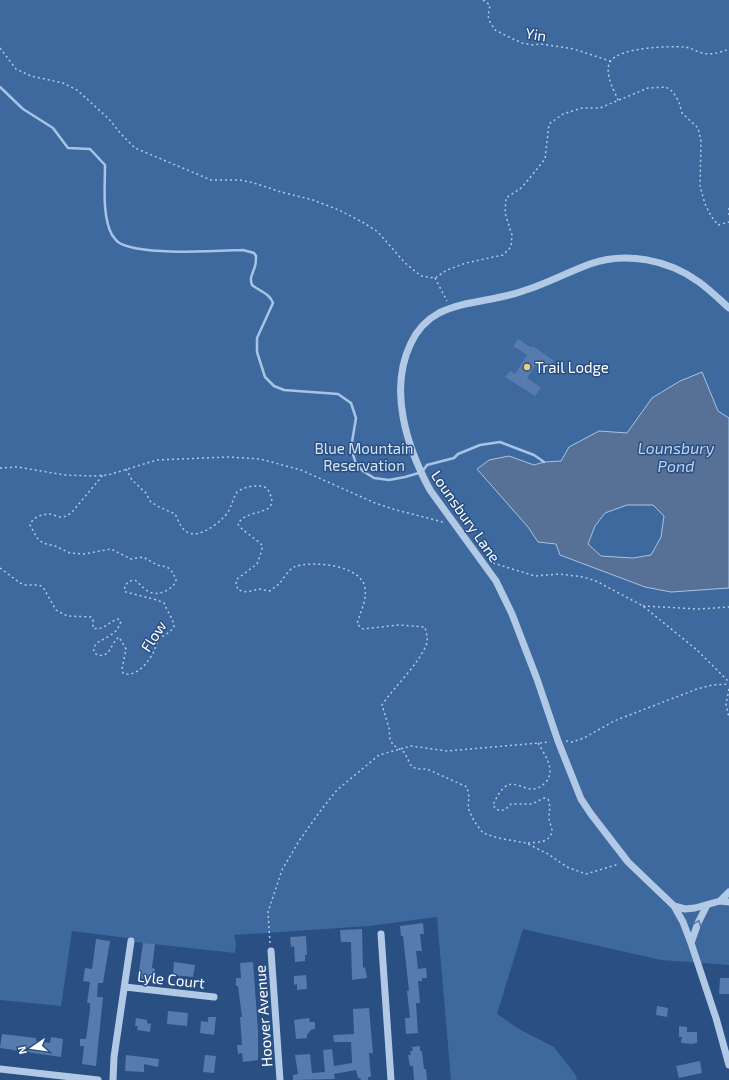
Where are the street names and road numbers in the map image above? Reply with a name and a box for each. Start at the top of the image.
street label: Yin [524,23,548,45]
street label: Lounsbury Lane [428,467,504,565]
street label: Flow [136,617,170,655]
street label: Hoover Avenue [250,965,276,1067]
street label: Lyle Court [136,967,206,992]

